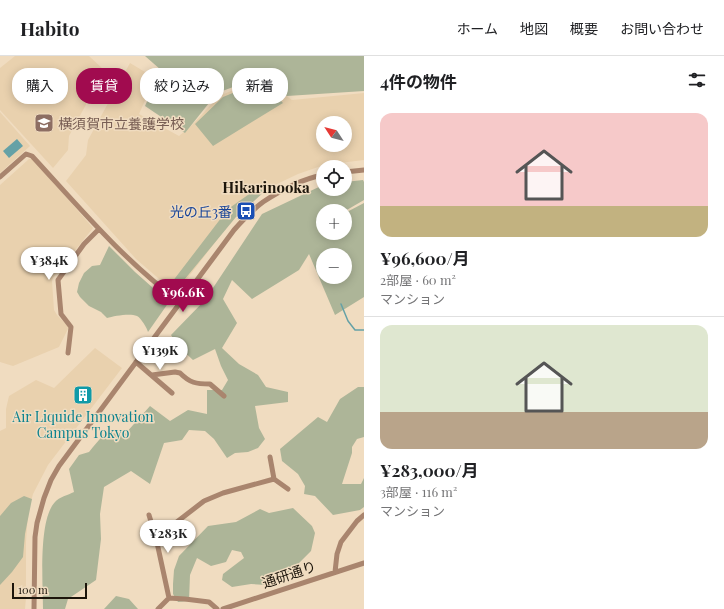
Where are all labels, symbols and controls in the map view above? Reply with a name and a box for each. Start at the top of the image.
text: Habito [20,15,79,41]
text: ホーム [456,19,498,38]
text: 地図 [520,19,548,38]
text: 概要 [570,19,598,38]
text: お問い合わせ [620,19,704,38]
chip: 購入 [12,68,68,104]
chip: 賃貸 [76,68,132,104]
chip: 絞り込み [140,68,224,104]
chip: 新着 [232,68,288,104]
icon: filters [686,69,708,91]
text: 4件の物件 [380,70,457,92]
school or university icon: 横須賀市立養護学校 [33,112,55,134]
place label: 横須賀市立養護学校 [58,114,184,133]
north arrow [316,116,352,152]
map controls [316,116,352,284]
icon: home [508,139,580,211]
button: locate [316,160,352,196]
district label: Hikarinooka [222,177,310,197]
bus stop icon: 光の丘3番 [235,200,257,222]
place label: 光の丘3番 [170,202,232,221]
button: + [316,204,352,240]
pin: ¥384K [21,247,77,281]
text: ¥96,600/月 [380,247,470,269]
button: − [316,248,352,284]
text: ¥384K [30,251,68,268]
text: 2部屋 · 60 m² [380,271,456,288]
pin: ¥96.6K [150,279,216,313]
text: ¥96.6K [161,283,205,300]
text: マンション [380,290,445,307]
pin: ¥139K [132,337,188,371]
text: ¥139K [142,341,178,358]
icon: home [508,351,580,423]
building icon: Air Liquide Innovation Campus Tokyo [72,384,94,406]
place label: Air Liquide Innovation Campus Tokyo [11,407,154,442]
text: ¥283,000/月 [380,459,479,481]
text: 3部屋 · 116 m² [380,483,457,500]
text: マンション [380,502,445,519]
pin: ¥283K [140,520,196,554]
text: ¥283K [149,524,187,541]
street label: 通研通り [259,556,319,592]
scale bar [12,581,87,600]
text: 100 m [18,582,48,597]

